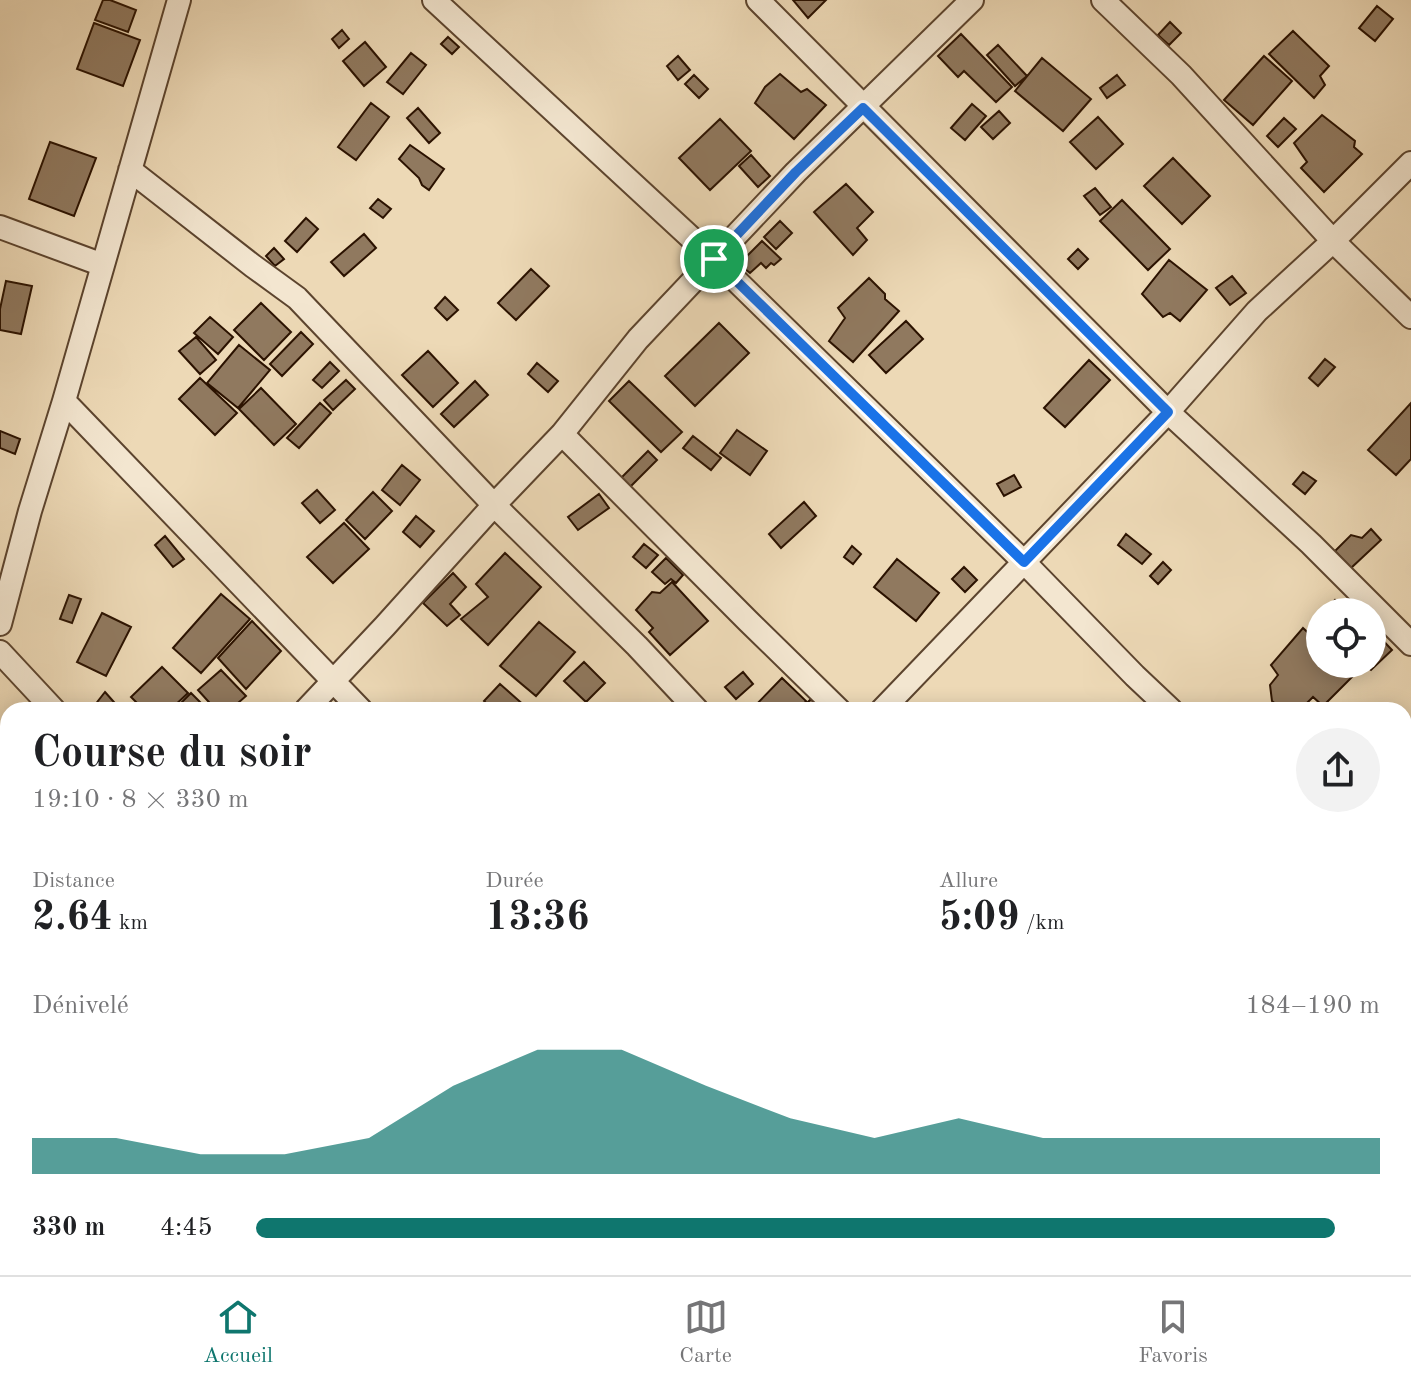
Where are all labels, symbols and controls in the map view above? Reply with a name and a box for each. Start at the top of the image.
pin [680,225,748,293]
icon: arrive [692,237,736,281]
map controls [1306,598,1386,678]
button: locate [1306,598,1386,678]
button: share [1296,728,1380,812]
text: Course du soir [32,732,312,776]
text: 19:10 · 8 × 330 m [32,787,249,813]
text: Distance [32,870,115,892]
text: Durée [485,870,544,892]
text: Allure [939,870,998,892]
text: 2.64 [32,899,113,939]
text: 13:36 [485,899,589,939]
text: 5:09 [939,899,1019,939]
text: km [113,912,148,934]
text: /km [1019,912,1064,934]
text: Dénivelé [32,993,129,1019]
text: 184–190 m [1245,993,1380,1019]
text: 330 m [32,1215,105,1241]
text: 4:45 [160,1215,213,1241]
tab: Accueil [203,1295,273,1370]
tab: Carte [679,1295,732,1370]
tab: Favoris [1138,1295,1208,1370]

